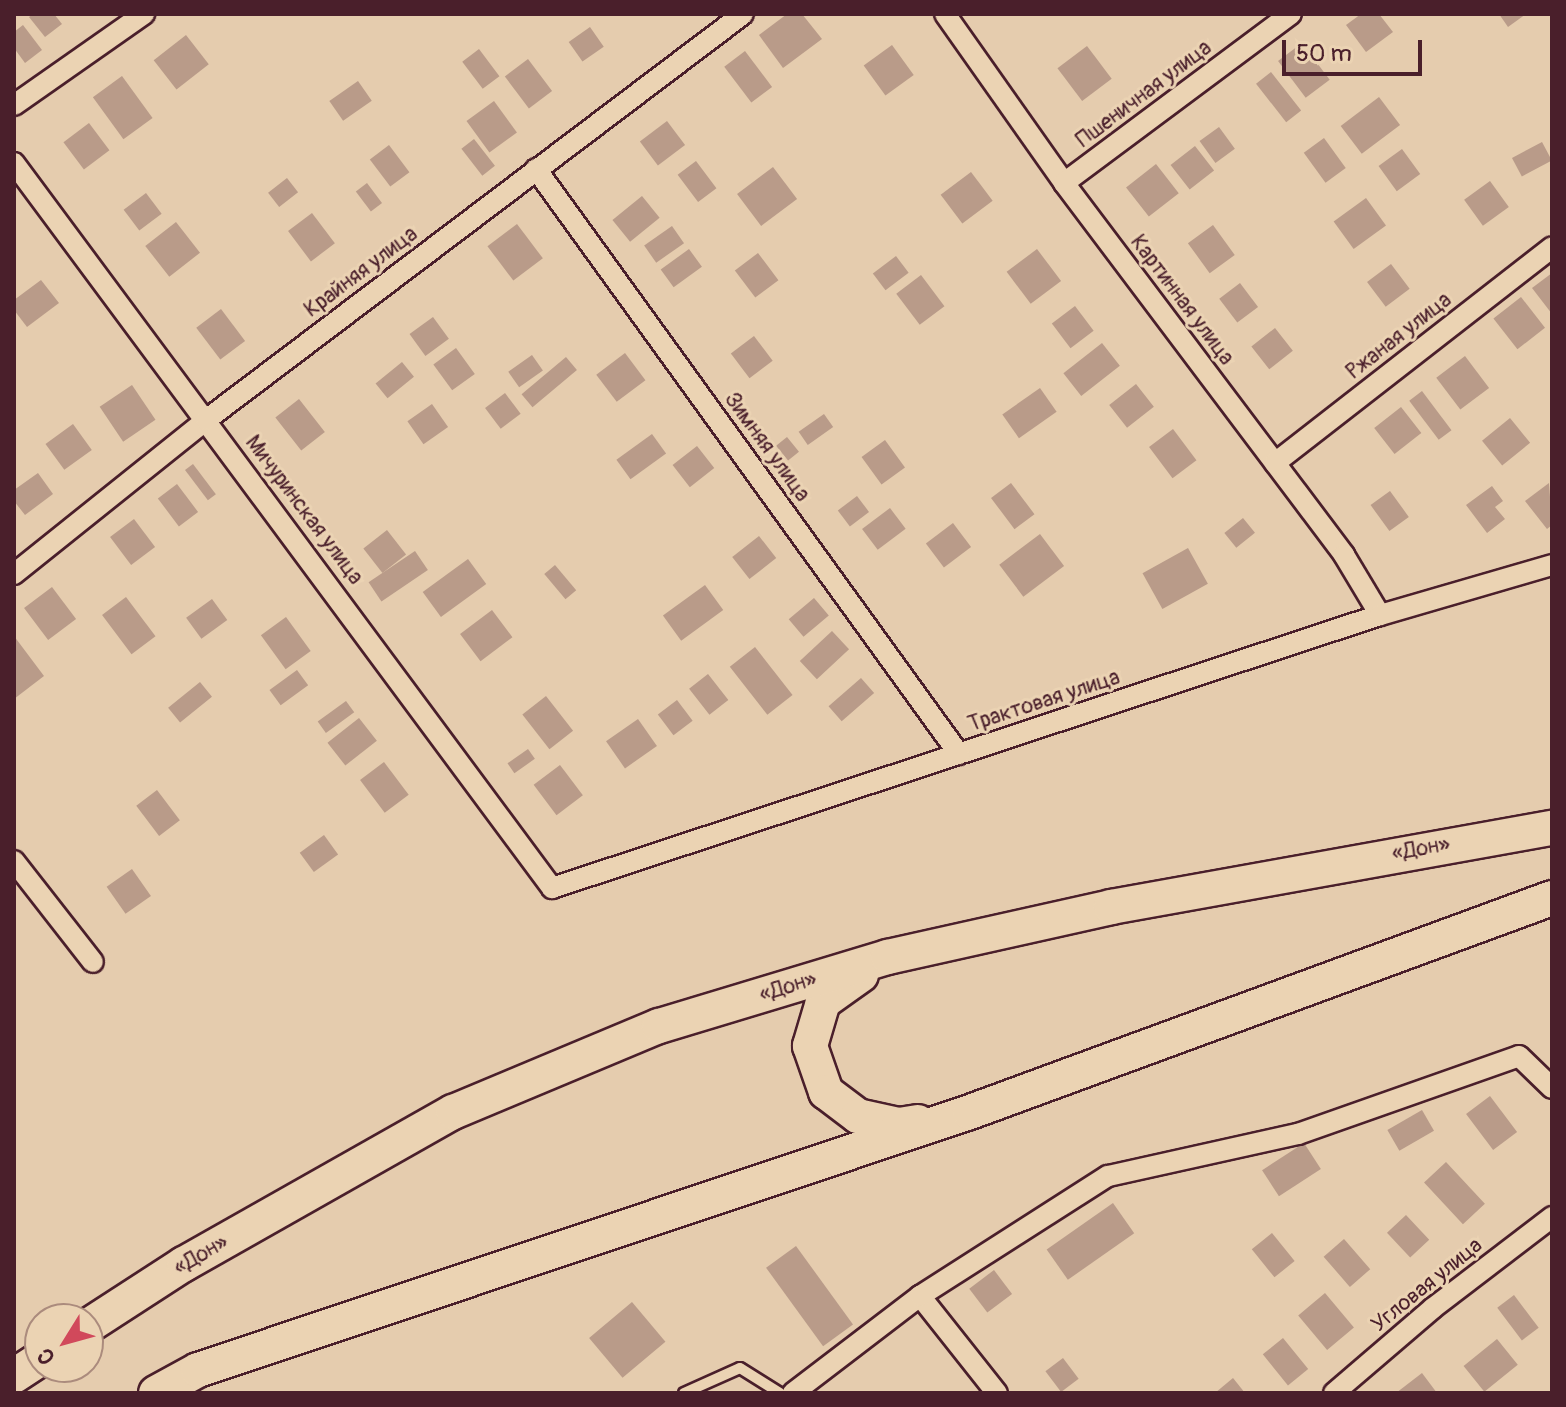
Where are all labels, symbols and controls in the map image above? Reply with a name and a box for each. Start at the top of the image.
scale bar [1286,24,1426,74]
street label: Пшеничная улица [1071,35,1217,153]
text: 50 m [1296,39,1352,68]
street label: Крайняя улица [299,221,423,323]
street label: Картинная улица [1124,230,1240,370]
street label: Ржаная улица [1341,287,1457,385]
street label: Зимняя улица [718,387,816,507]
street label: Мичуринская улица [239,430,369,590]
street label: Трактовая улица [965,664,1123,738]
street label: «Дон» [1390,831,1452,867]
street label: «Дон» [756,966,820,1008]
street label: «Дон» [169,1229,233,1281]
street label: Угловая улица [1366,1232,1488,1338]
north arrow [24,1303,104,1383]
text: С [31,1342,62,1370]

